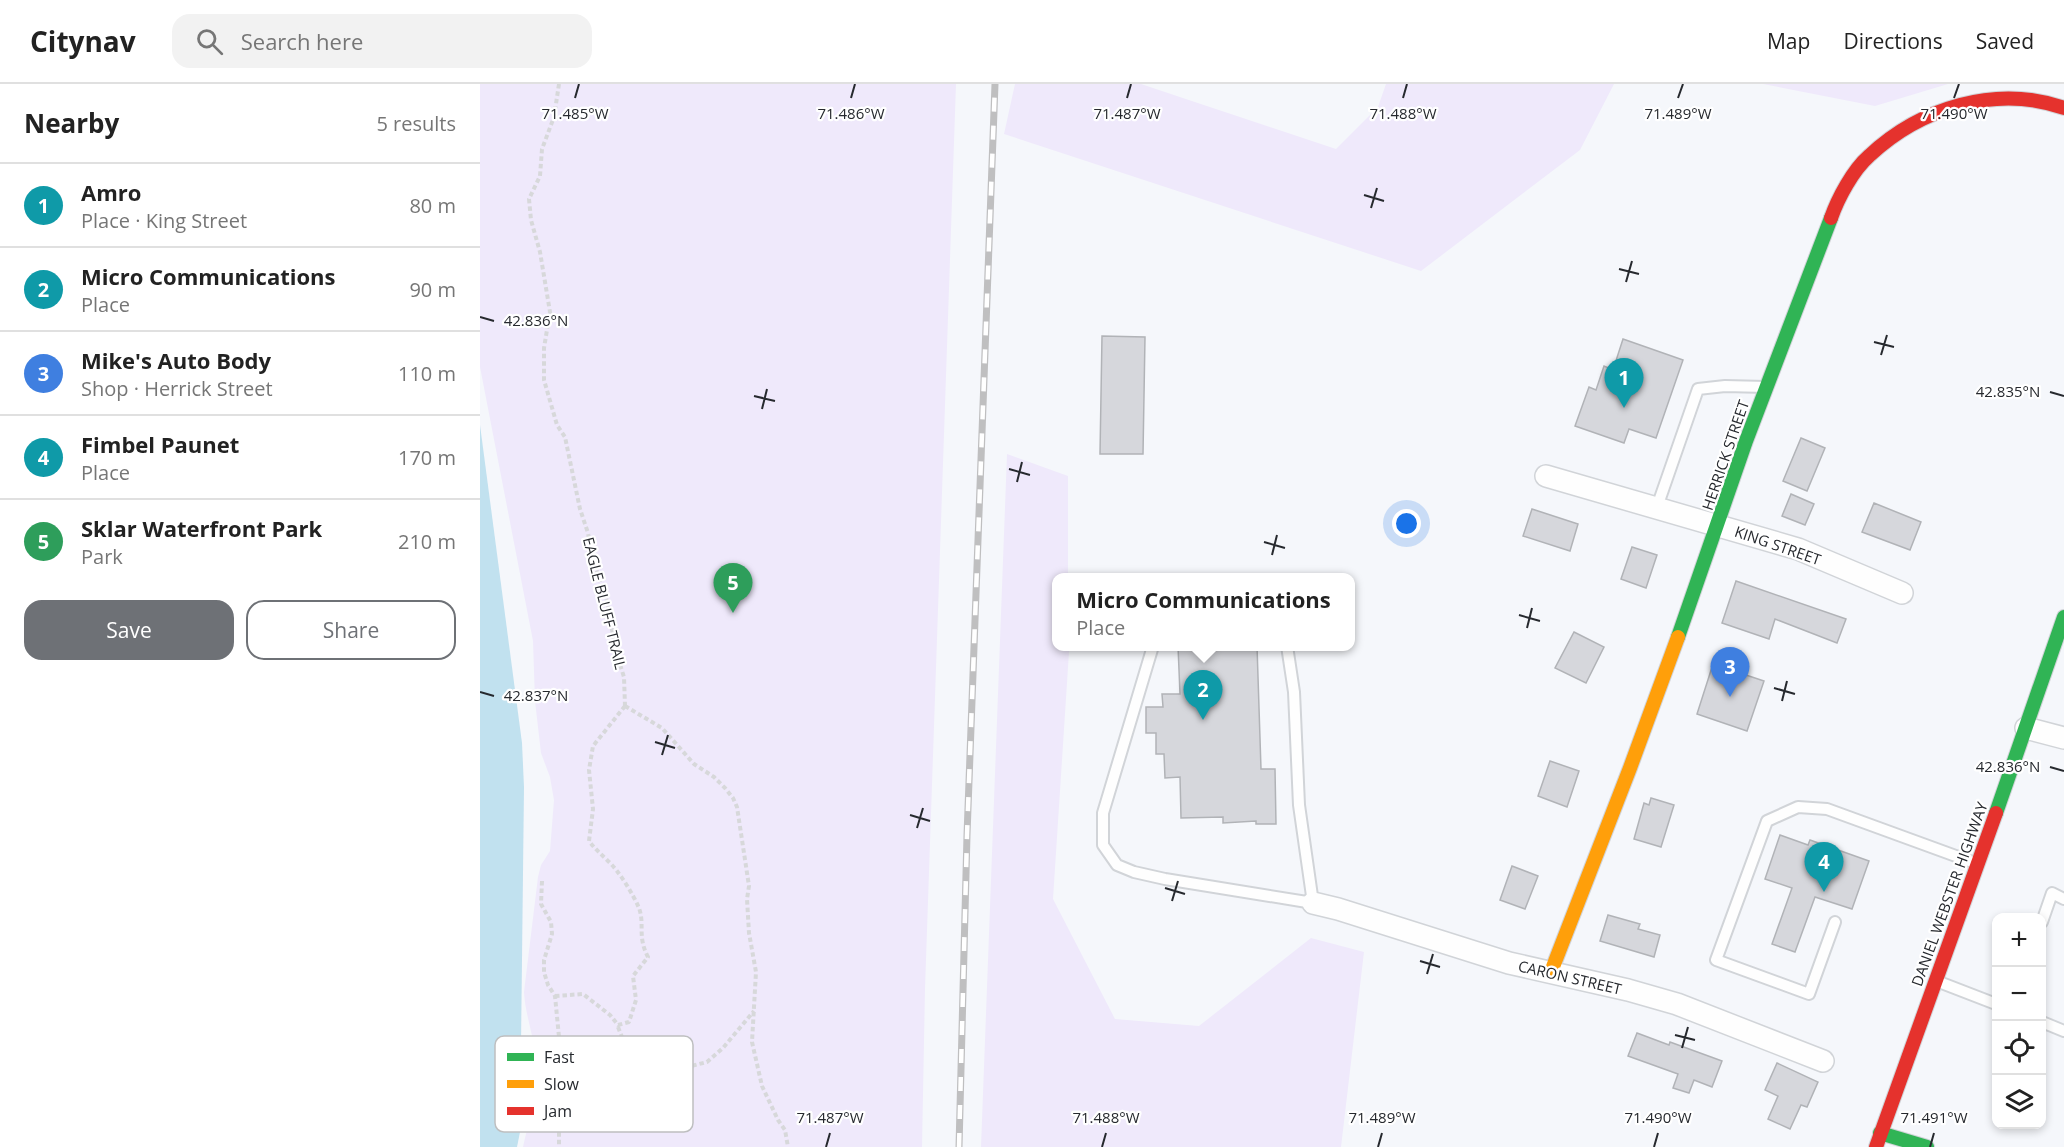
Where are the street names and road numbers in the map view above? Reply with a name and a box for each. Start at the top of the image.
street label: HERRICK STREET [1697,397,1753,513]
street label: KING STREET [1732,521,1825,569]
street label: EAGLE BLUFF TRAIL [579,535,631,671]
street label: DANIEL WEBSTER HIGHWAY [1906,799,1992,989]
street label: CARON STREET [1516,955,1624,999]

